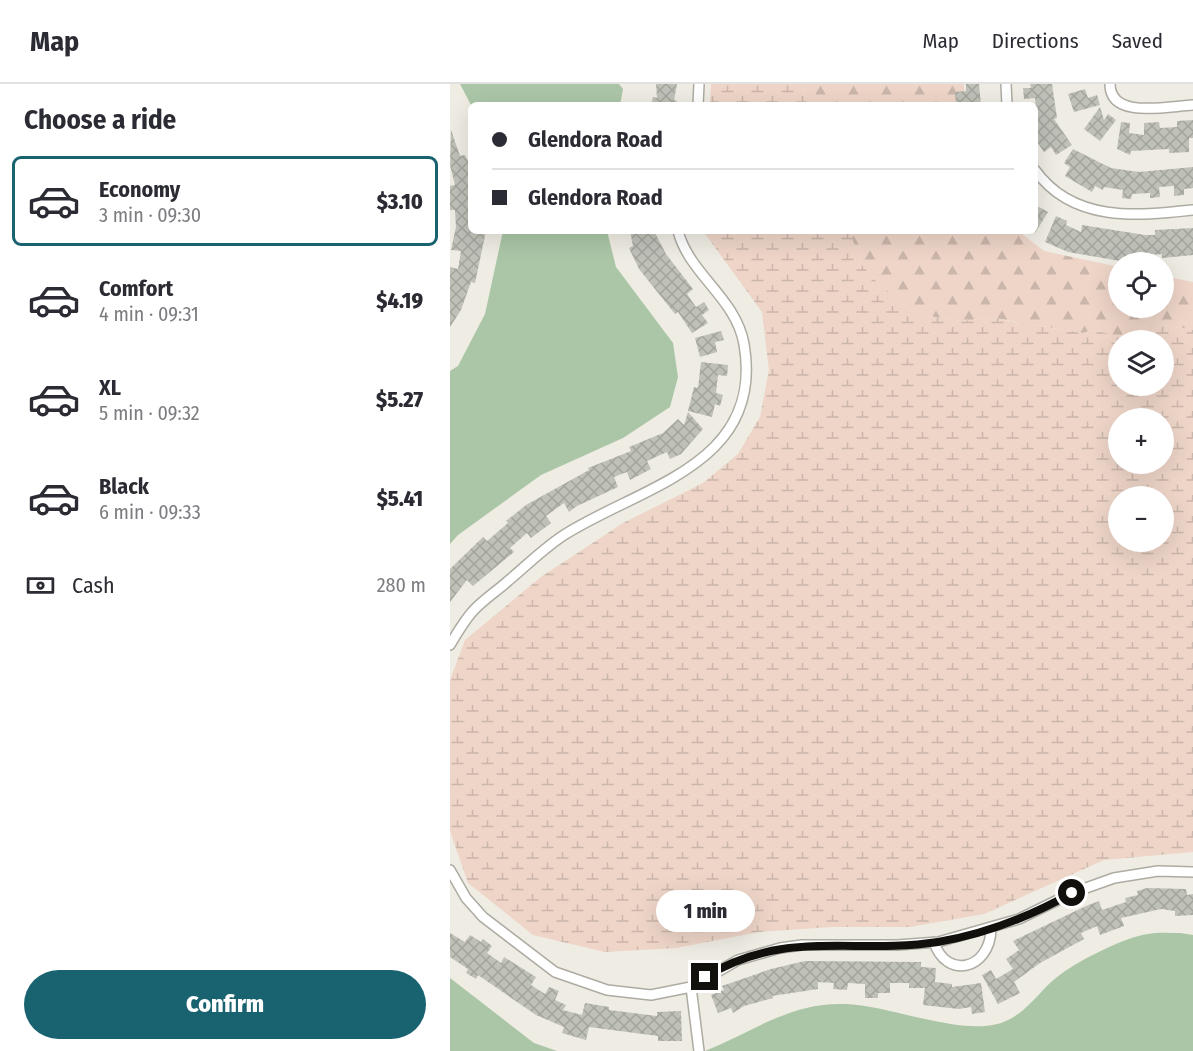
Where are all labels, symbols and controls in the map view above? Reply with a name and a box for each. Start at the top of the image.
text: Map [30,25,79,58]
text: Map [922,28,959,54]
text: Directions [992,28,1079,54]
text: Saved [1112,28,1163,54]
text: Choose a ride [24,104,176,136]
text: Glendora Road [528,126,663,153]
icon: car [27,174,81,228]
text: Economy [99,176,180,203]
text: Glendora Road [528,184,663,211]
text: $3.10 [377,188,423,215]
text: 3 min · 09:30 [99,203,201,227]
map controls [1108,252,1174,552]
button: locate [1108,252,1174,318]
icon: car [27,273,81,327]
text: Comfort [99,275,173,302]
text: $4.19 [376,287,423,314]
text: 4 min · 09:31 [99,302,199,326]
button: layers [1108,330,1174,396]
icon: car [27,372,81,426]
text: XL [99,374,121,401]
text: $5.27 [376,386,423,413]
text: 5 min · 09:32 [99,401,200,425]
button: + [1108,408,1174,474]
icon: car [27,471,81,525]
text: Black [99,473,149,500]
text: $5.41 [377,485,423,512]
button: − [1108,486,1174,552]
text: 6 min · 09:33 [99,500,201,524]
icon: cash [24,569,57,602]
text: Cash [72,572,115,599]
text: 280 m [377,573,426,597]
route start [1058,879,1085,906]
callout: 1 min [656,890,754,932]
text: 1 min [684,899,727,923]
route end [691,963,718,990]
button: Confirm [24,970,426,1039]

